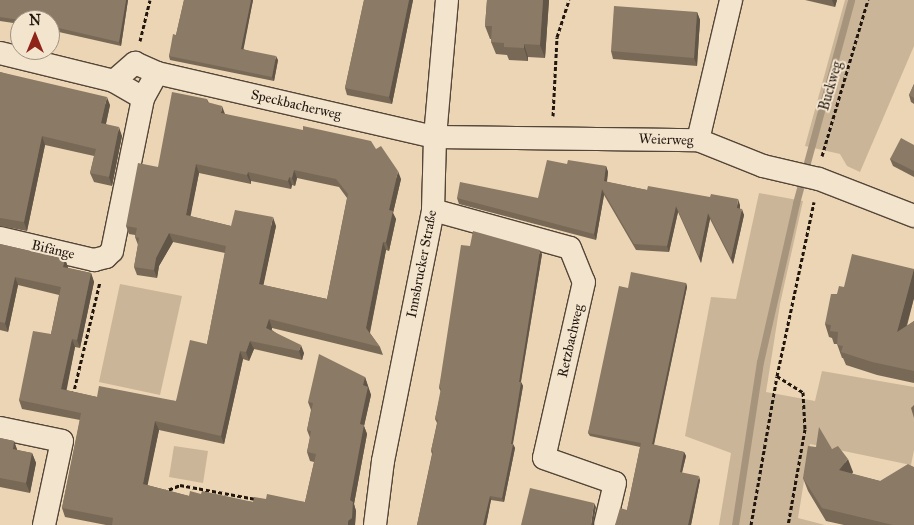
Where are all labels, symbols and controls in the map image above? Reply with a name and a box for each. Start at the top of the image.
north arrow [10,10,60,60]
text: N [29,12,41,29]
street label: Buckweg [816,59,846,113]
street label: Speckbacherweg [249,86,343,124]
street label: Weierweg [638,131,694,149]
street label: Innsbrucker Straße [403,209,441,319]
street label: Bifänge [30,237,76,263]
street label: Retzbachweg [554,303,588,379]

